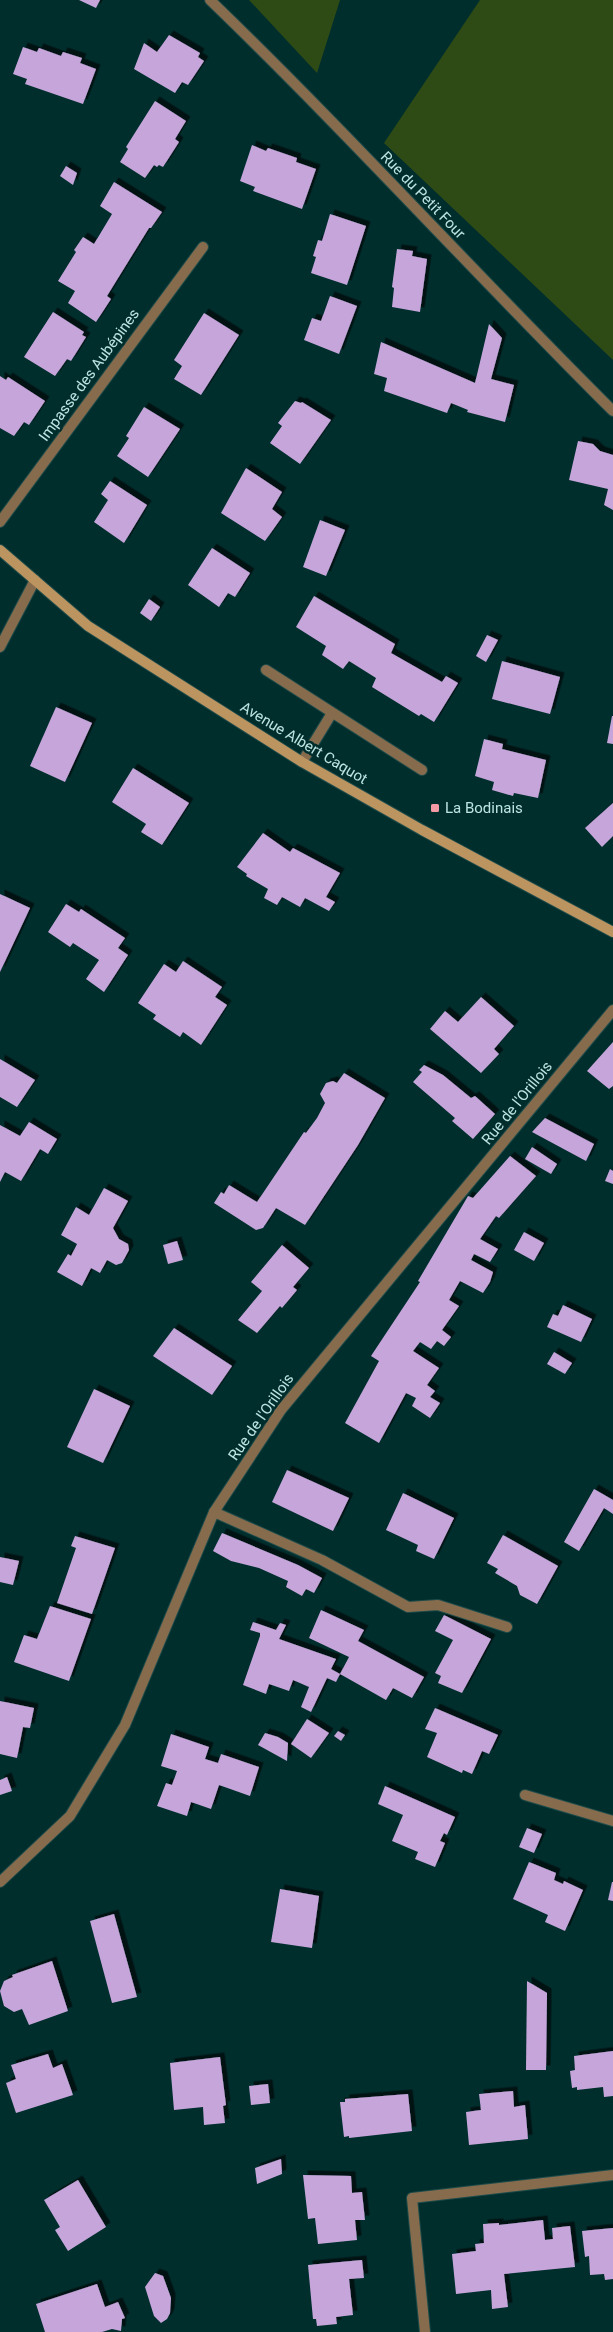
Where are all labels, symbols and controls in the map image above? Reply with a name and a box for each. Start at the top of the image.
street label: Rue du Petit Four [377,148,469,242]
street label: Impasse des Aubépines [35,305,143,445]
street label: Avenue Albert Caquot [237,698,371,788]
place label: La Bodinais [445,799,523,817]
marker: La Bodinais [429,802,441,814]
street label: Rue de l'Orillois [478,1058,556,1148]
street label: Rue de l'Orillois [224,1370,298,1464]

